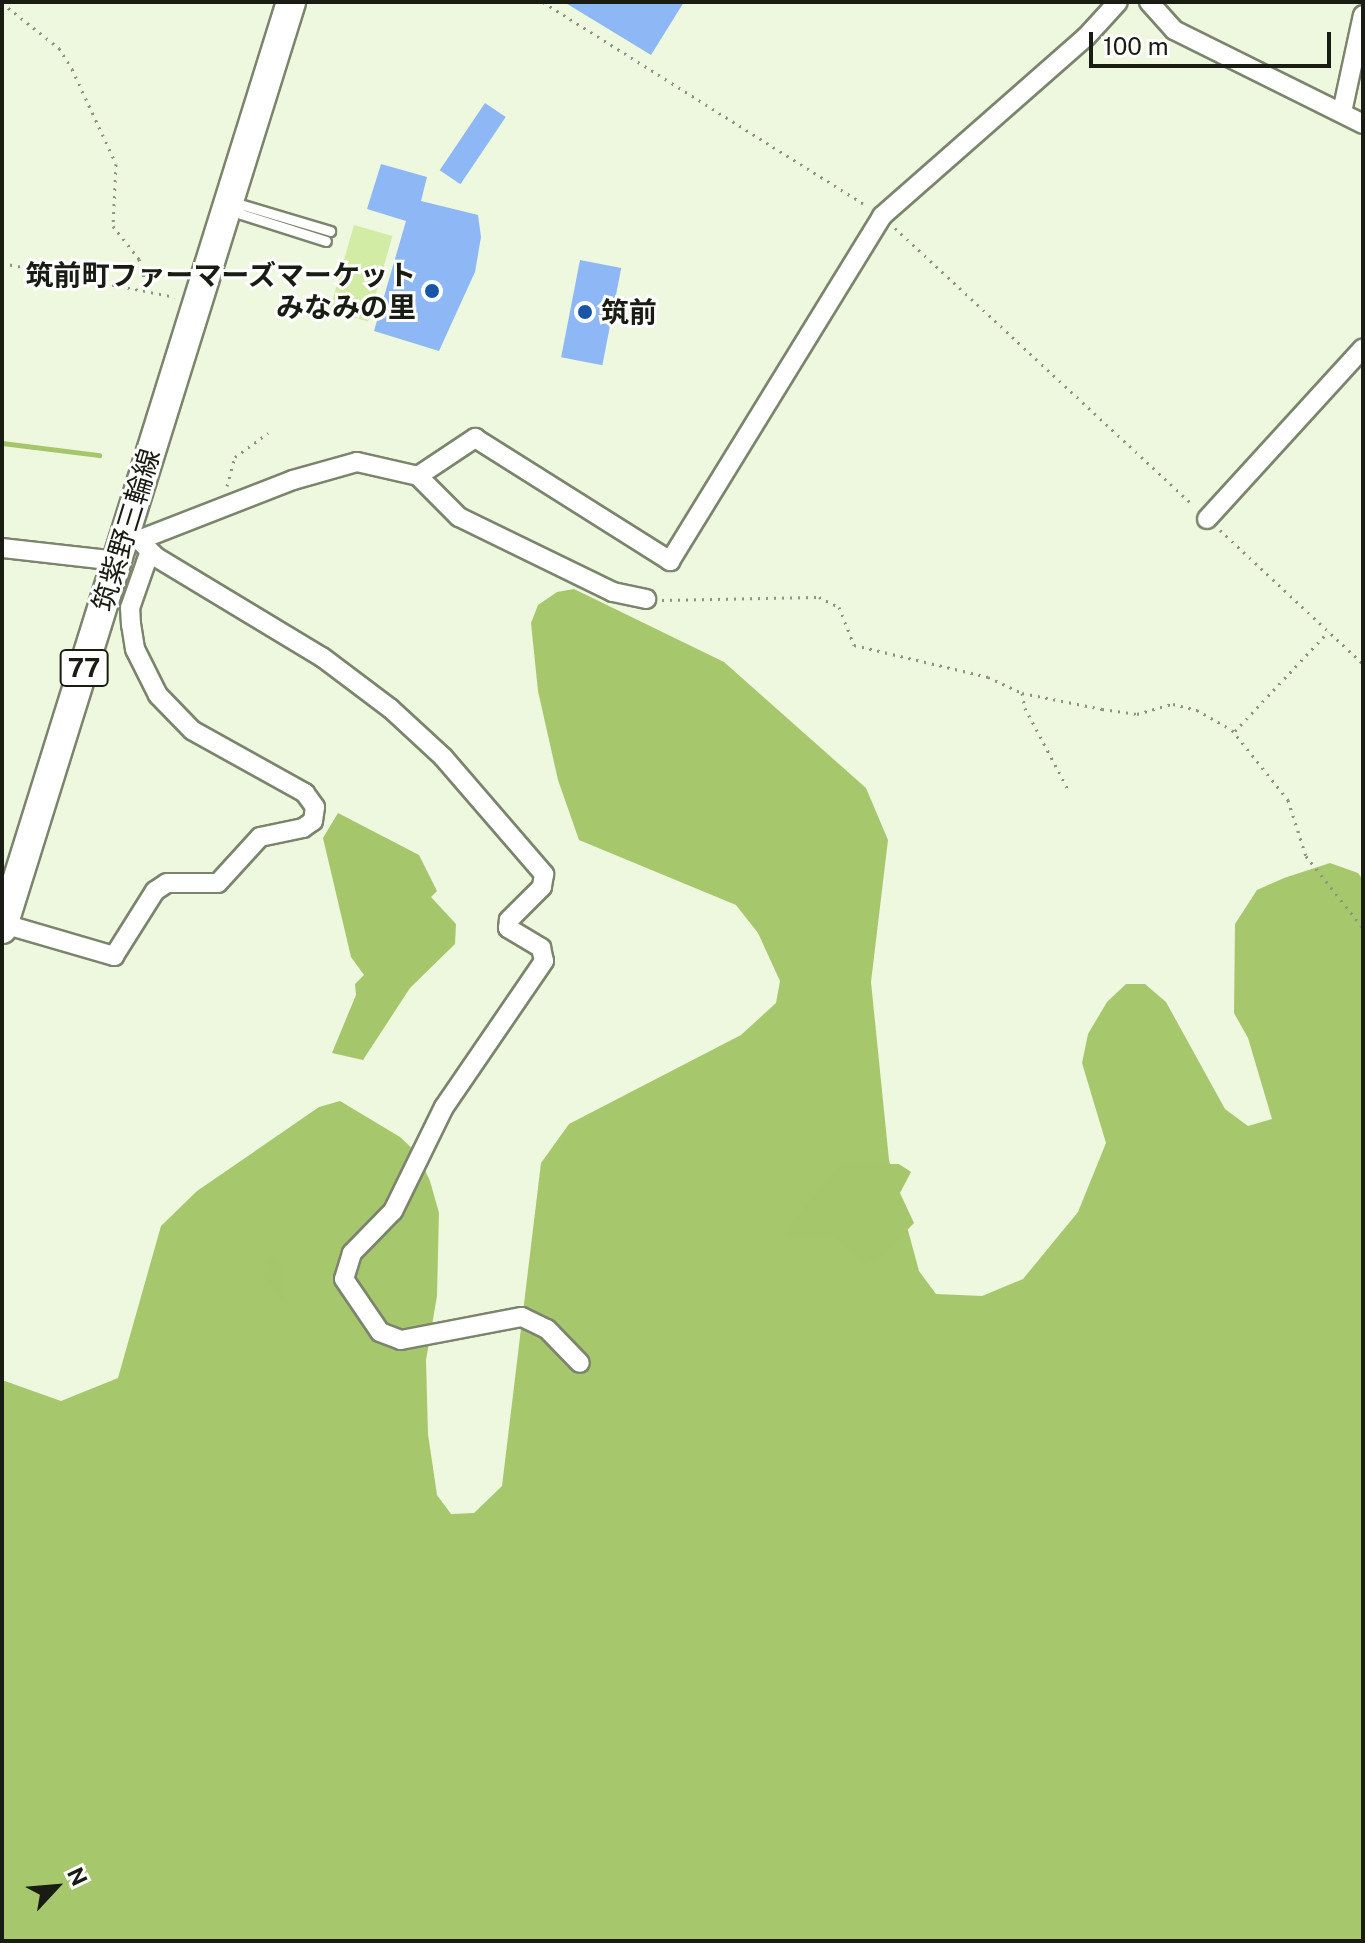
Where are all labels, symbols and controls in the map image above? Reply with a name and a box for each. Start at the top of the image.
scale bar [1093,16,1335,66]
text: 100 m [1103,32,1169,60]
place label: 筑前町ファーマーズマーケット みなみの里 [24,258,416,324]
marker: 筑前町ファーマーズマーケット みなみの里 [423,282,441,300]
place label: 筑前 [601,295,657,329]
marker: 筑前 [576,303,594,321]
street label: 筑紫野三輪線 [85,445,167,615]
road number: 77 [58,646,110,690]
north arrow [16,1847,96,1927]
text: N [62,1863,93,1890]

